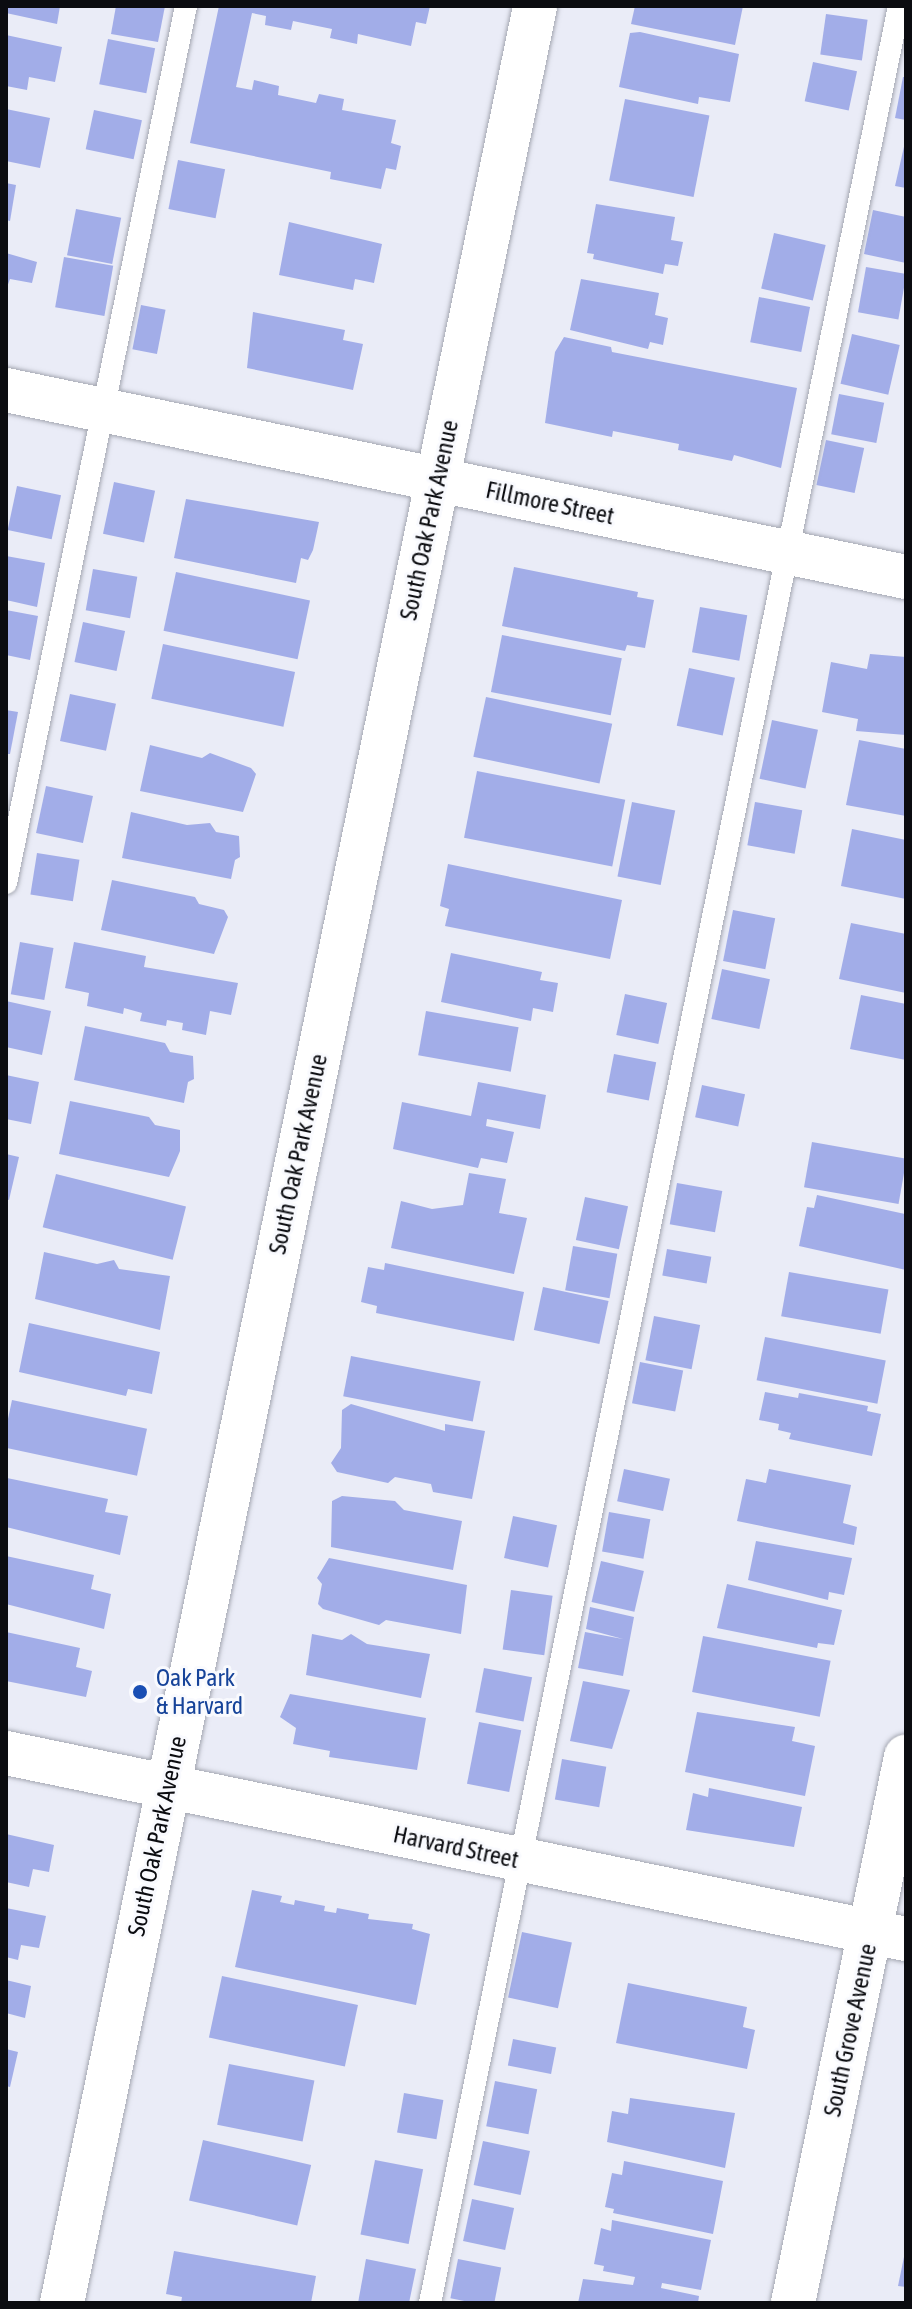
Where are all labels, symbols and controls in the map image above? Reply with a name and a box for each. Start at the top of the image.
street label: South Oak Park Avenue [394,417,464,623]
street label: Fillmore Street [483,475,617,531]
street label: South Oak Park Avenue [263,1051,333,1257]
place label: Oak Park & Harvard [156,1664,243,1720]
marker: Oak Park & Harvard [131,1683,149,1701]
street label: South Oak Park Avenue [122,1733,192,1939]
street label: Harvard Street [391,1820,521,1874]
street label: South Grove Avenue [818,1941,882,2119]

